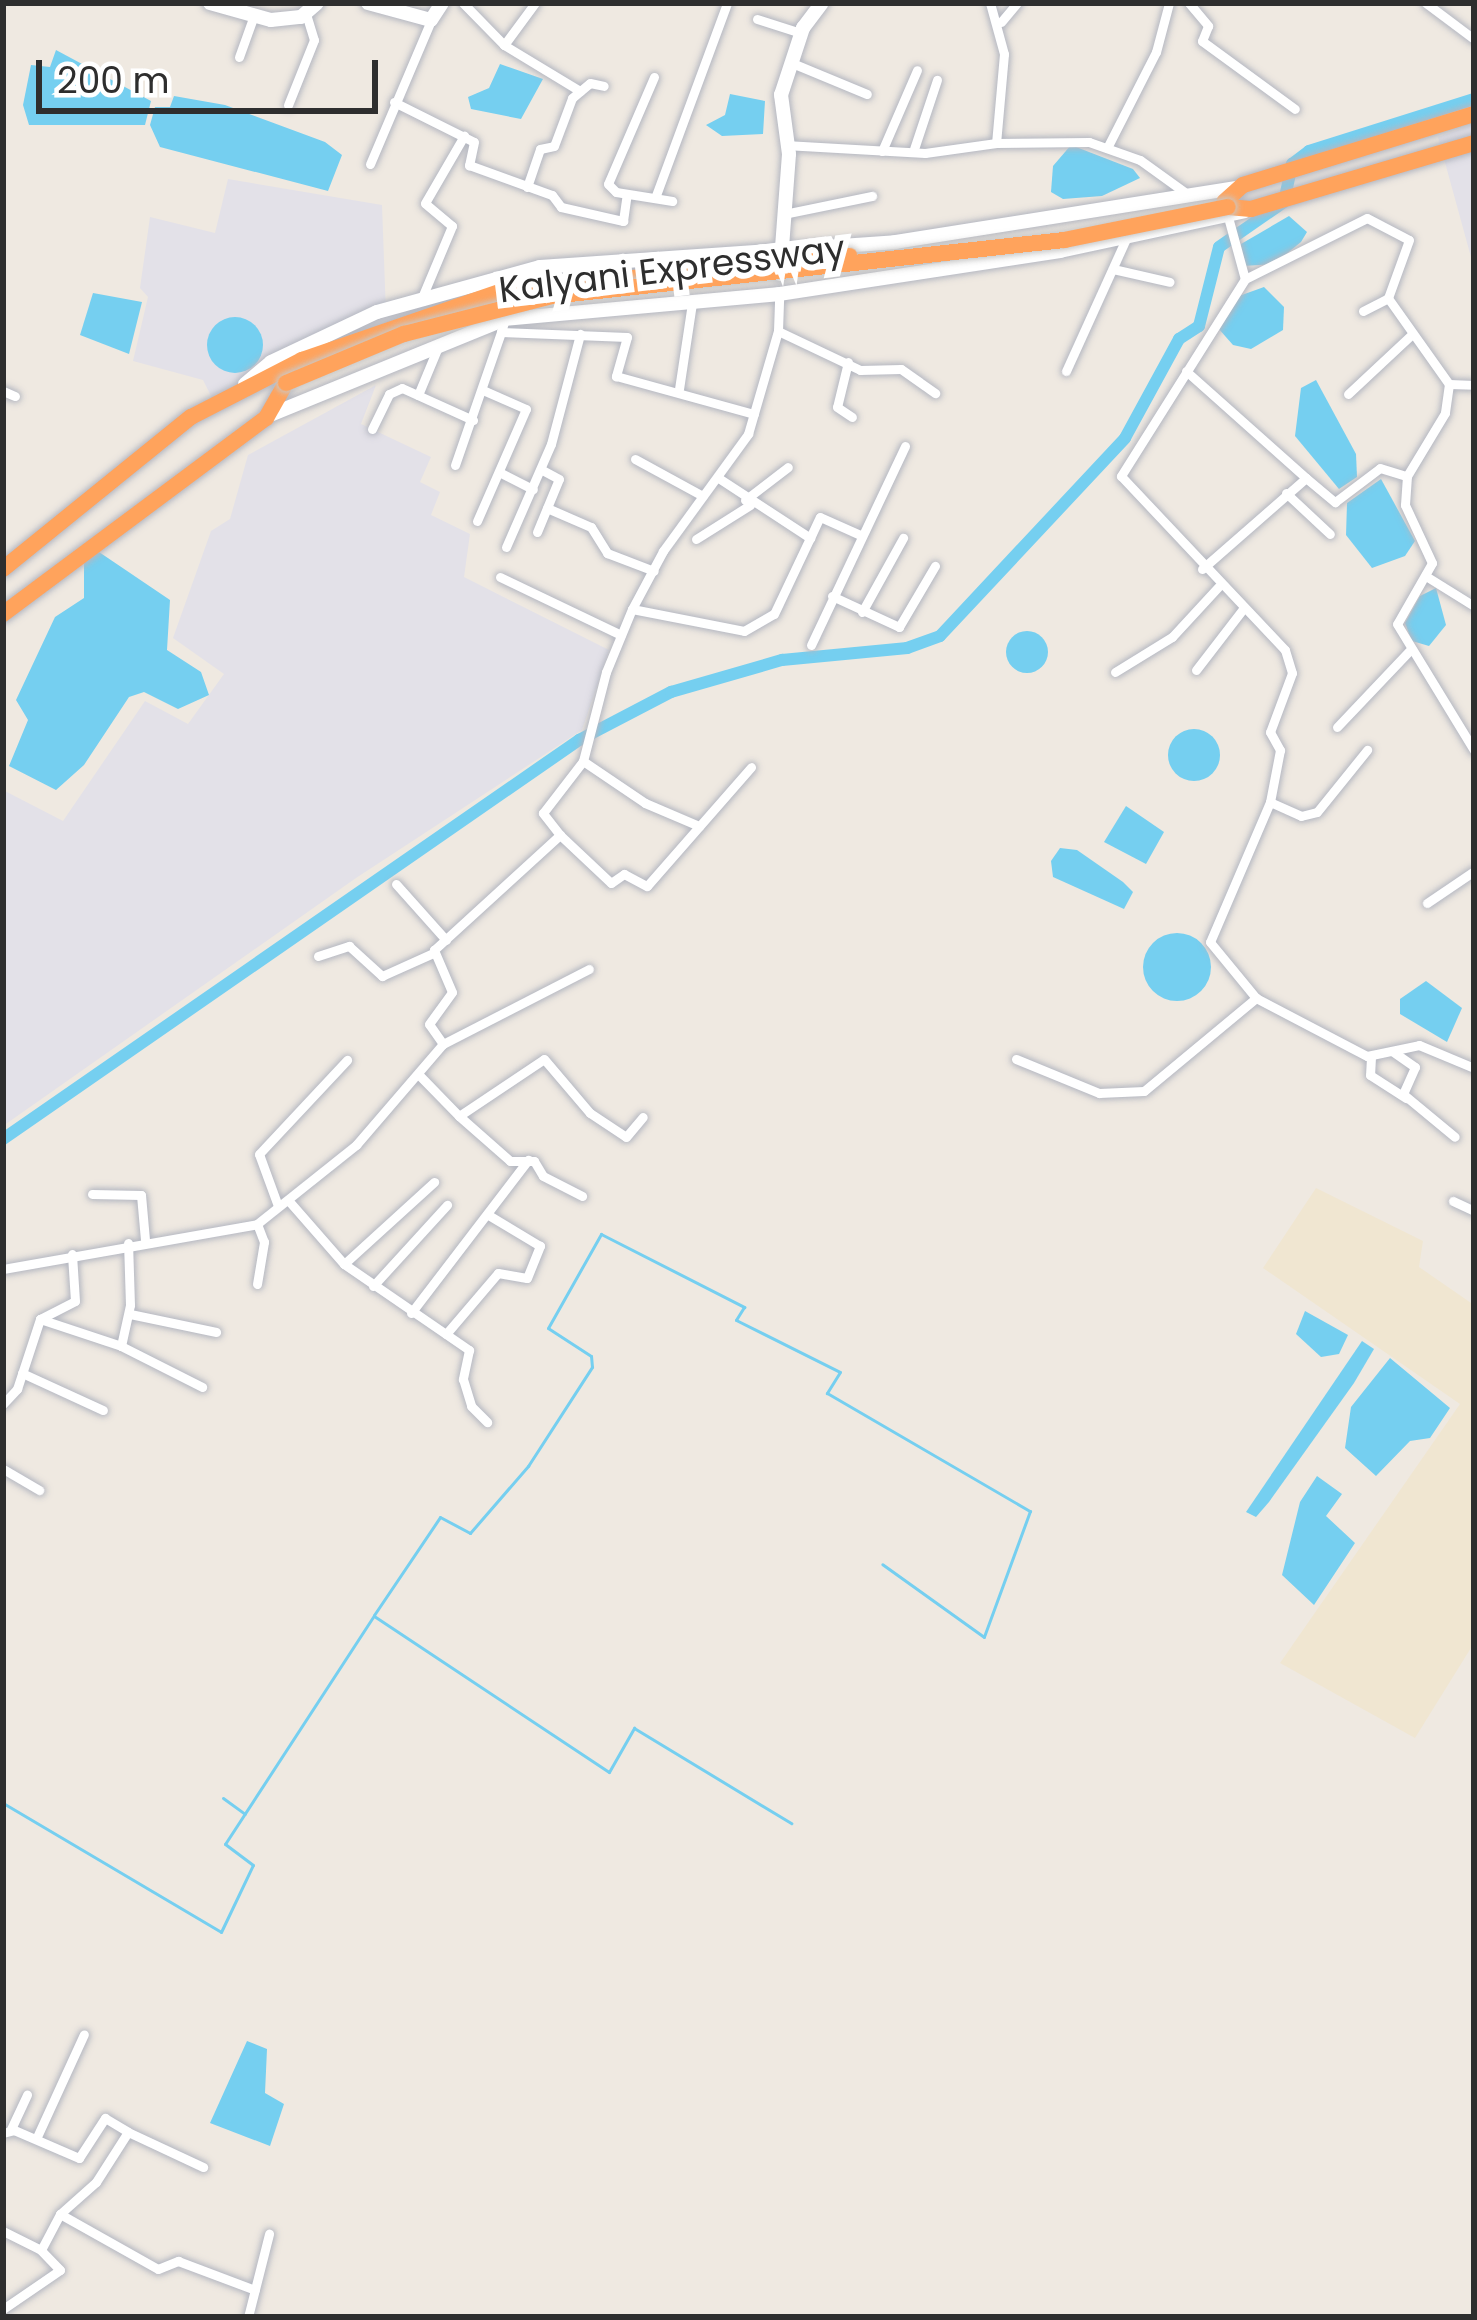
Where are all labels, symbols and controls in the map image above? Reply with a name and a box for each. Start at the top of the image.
scale bar [42,36,384,110]
text: 200 m [57,55,170,106]
street label: Kalyani Expressway [496,226,848,312]

